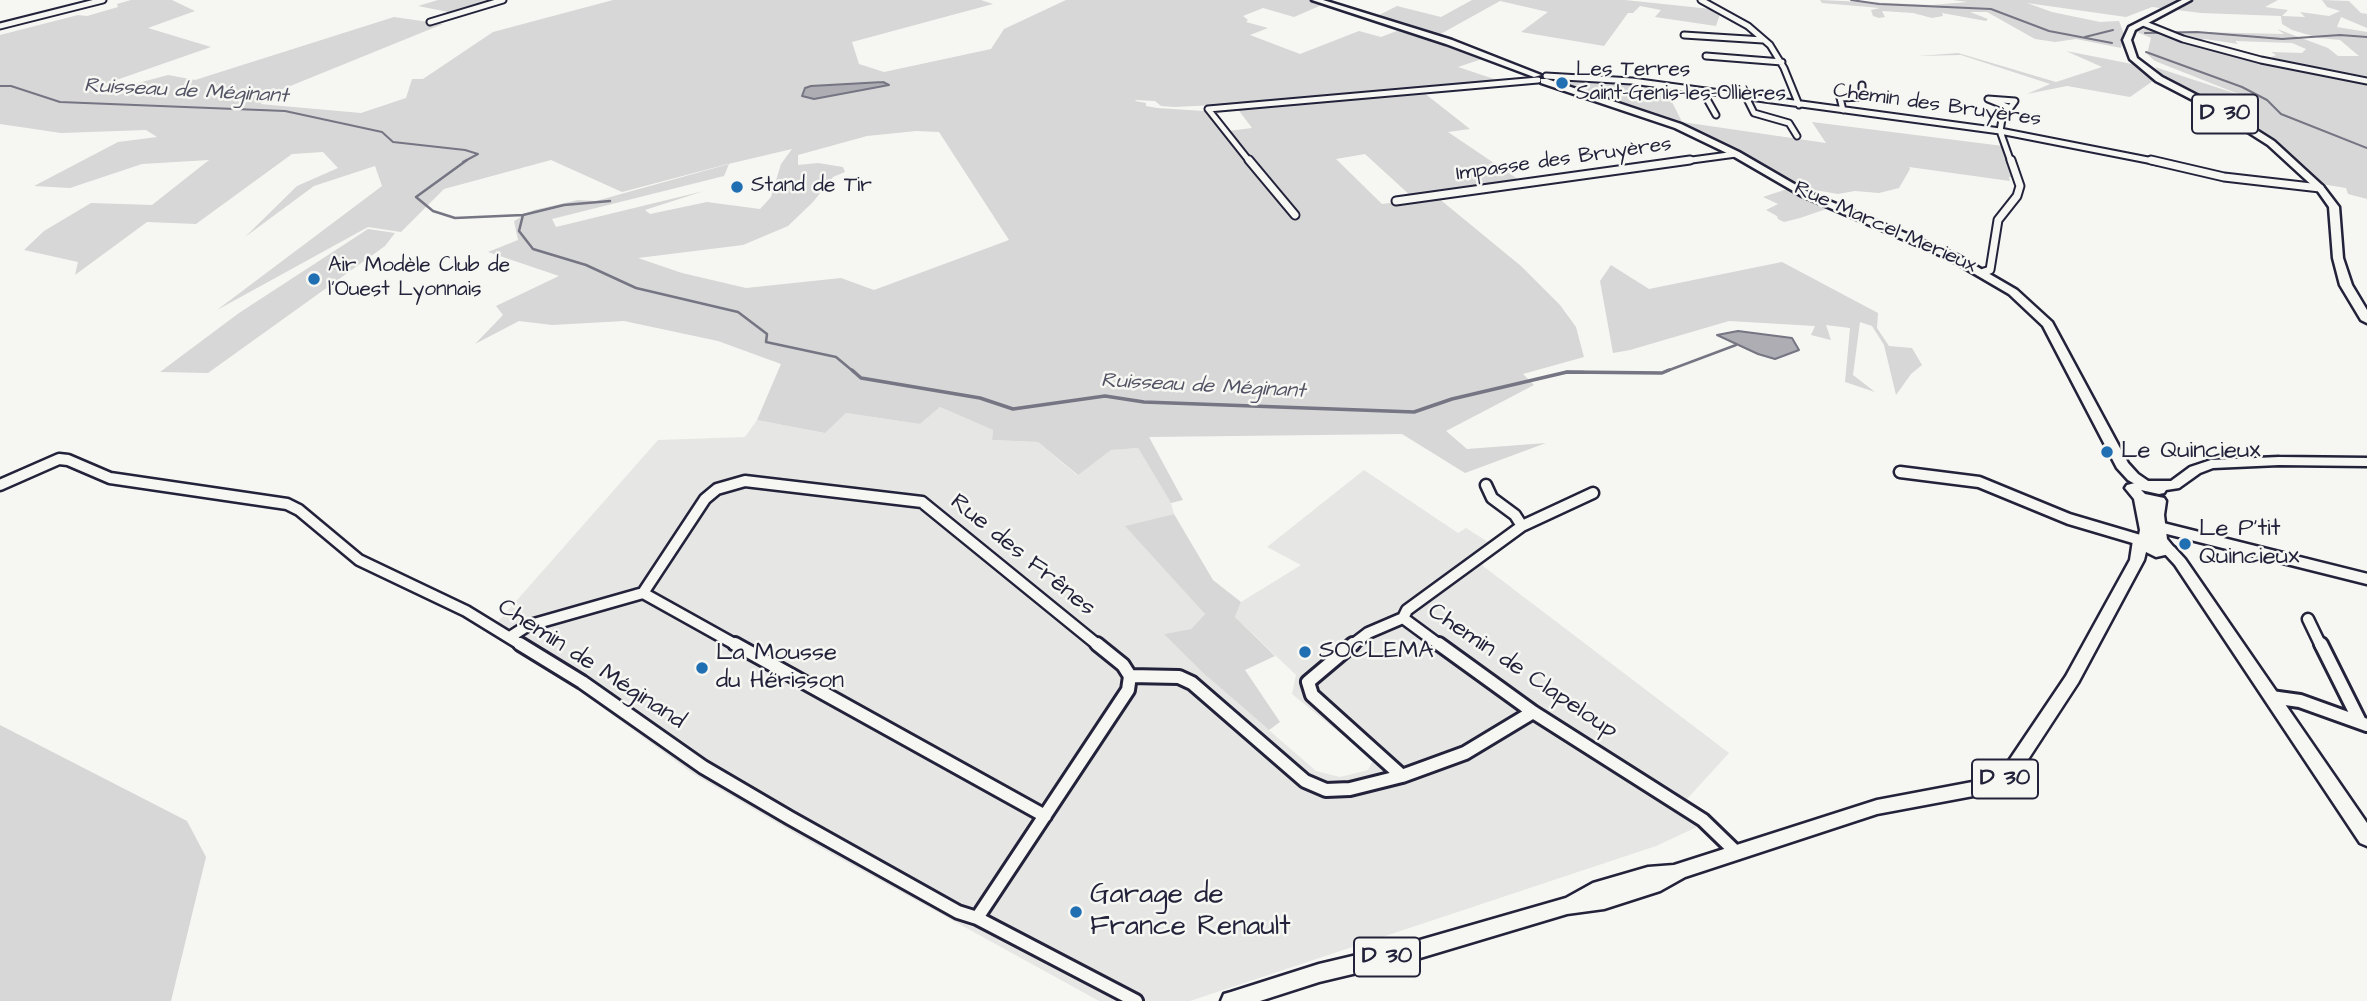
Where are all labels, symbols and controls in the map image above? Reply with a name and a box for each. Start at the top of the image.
place label: Les Terres Saint-Genis-les-Ollières [1576,58,1786,108]
water label: Ruisseau de Méginant [83,74,289,110]
marker: Les Terres Saint-Genis-les-Ollières [1554,75,1570,91]
street label: Chemin des Bruyères [1831,79,2043,133]
road number: D 30 [2192,94,2258,134]
street label: Impasse des Bruyères [1455,132,1673,188]
place label: Stand de Tir [751,174,872,200]
street label: Rue Marcel Merieux [1790,176,1980,280]
marker: Stand de Tir [729,179,745,195]
place label: Air Modèle Club de l'Ouest Lyonnais [328,254,510,304]
marker: Air Modèle Club de l'Ouest Lyonnais [306,271,322,287]
water label: Ruisseau de Méginant [1100,369,1306,405]
place label: Le Quincieux [2121,438,2260,466]
marker: Le Quincieux [2099,444,2115,460]
street label: Rue des Frênes [943,489,1101,623]
place label: Le P'tit Quincieux [2199,516,2299,572]
marker: Le P'tit Quincieux [2177,536,2193,552]
street label: Chemin de Méginand [492,594,690,736]
street label: Chemin de Clapeloup [1422,598,1622,746]
place label: SOCLEMA [1319,638,1434,666]
place label: La Mousse du Hérisson [716,640,844,696]
marker: SOCLEMA [1297,644,1313,660]
marker: La Mousse du Hérisson [694,660,710,676]
road number: D 30 [1972,760,2038,799]
place label: Garage de France Renault [1090,879,1290,945]
marker: Garage de France Renault [1068,904,1084,920]
road number: D 30 [1354,938,1420,976]

